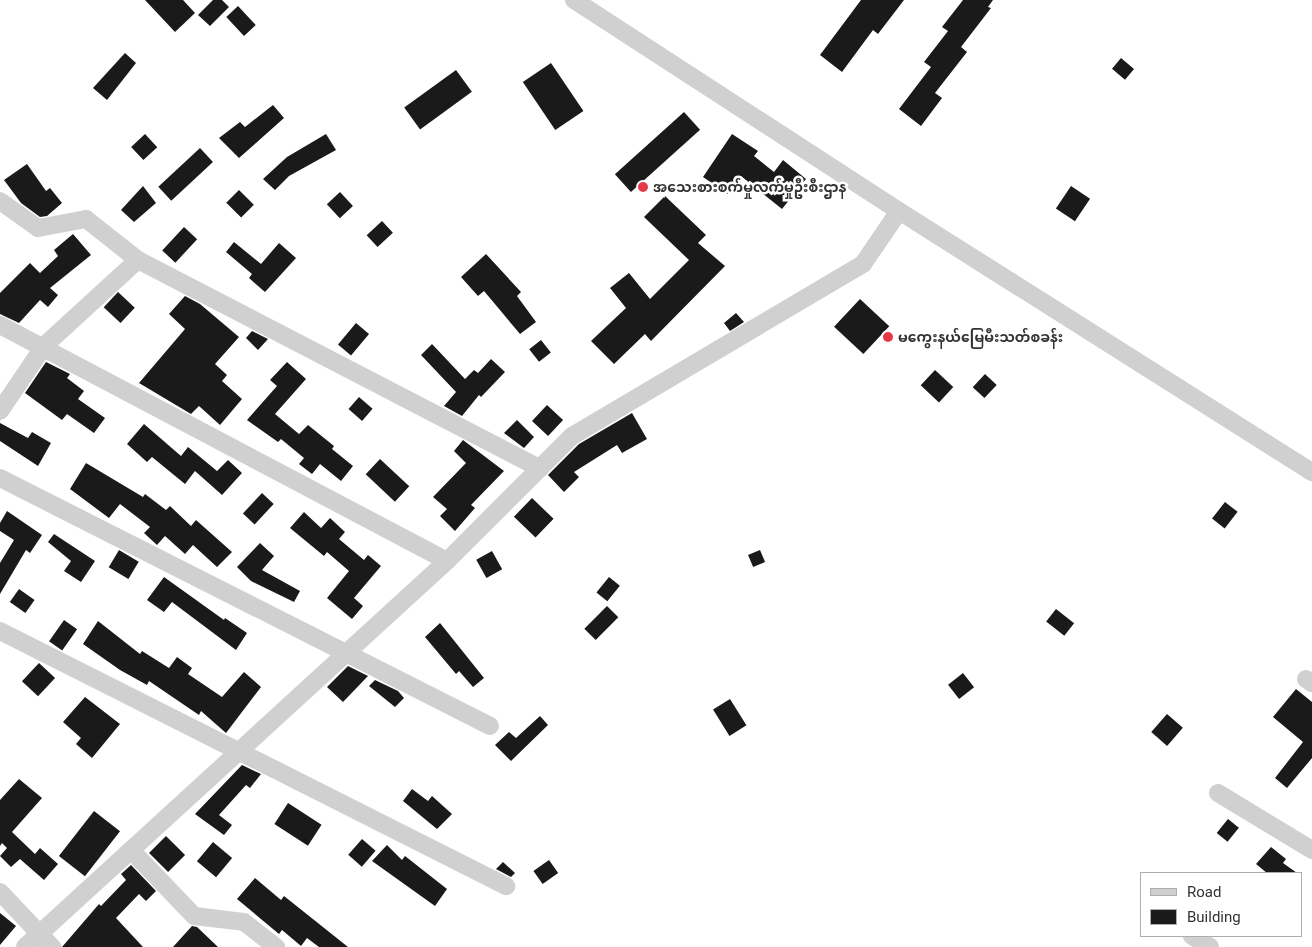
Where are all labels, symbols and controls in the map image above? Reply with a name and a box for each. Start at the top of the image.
place label: အသေးစားစက်မှုလက်မှုဦးစီးဌာန [653,179,846,195]
marker: အသေးစားစက်မှုလက်မှုဦးစီးဌာန [637,181,649,193]
place label: မကွေးနယ်မြေမီးသတ်စခန်း [898,329,1063,345]
marker: မကွေးနယ်မြေမီးသတ်စခန်း [882,331,894,343]
legend [1140,872,1302,937]
text: Road [1187,883,1221,901]
text: Building [1187,908,1241,926]

